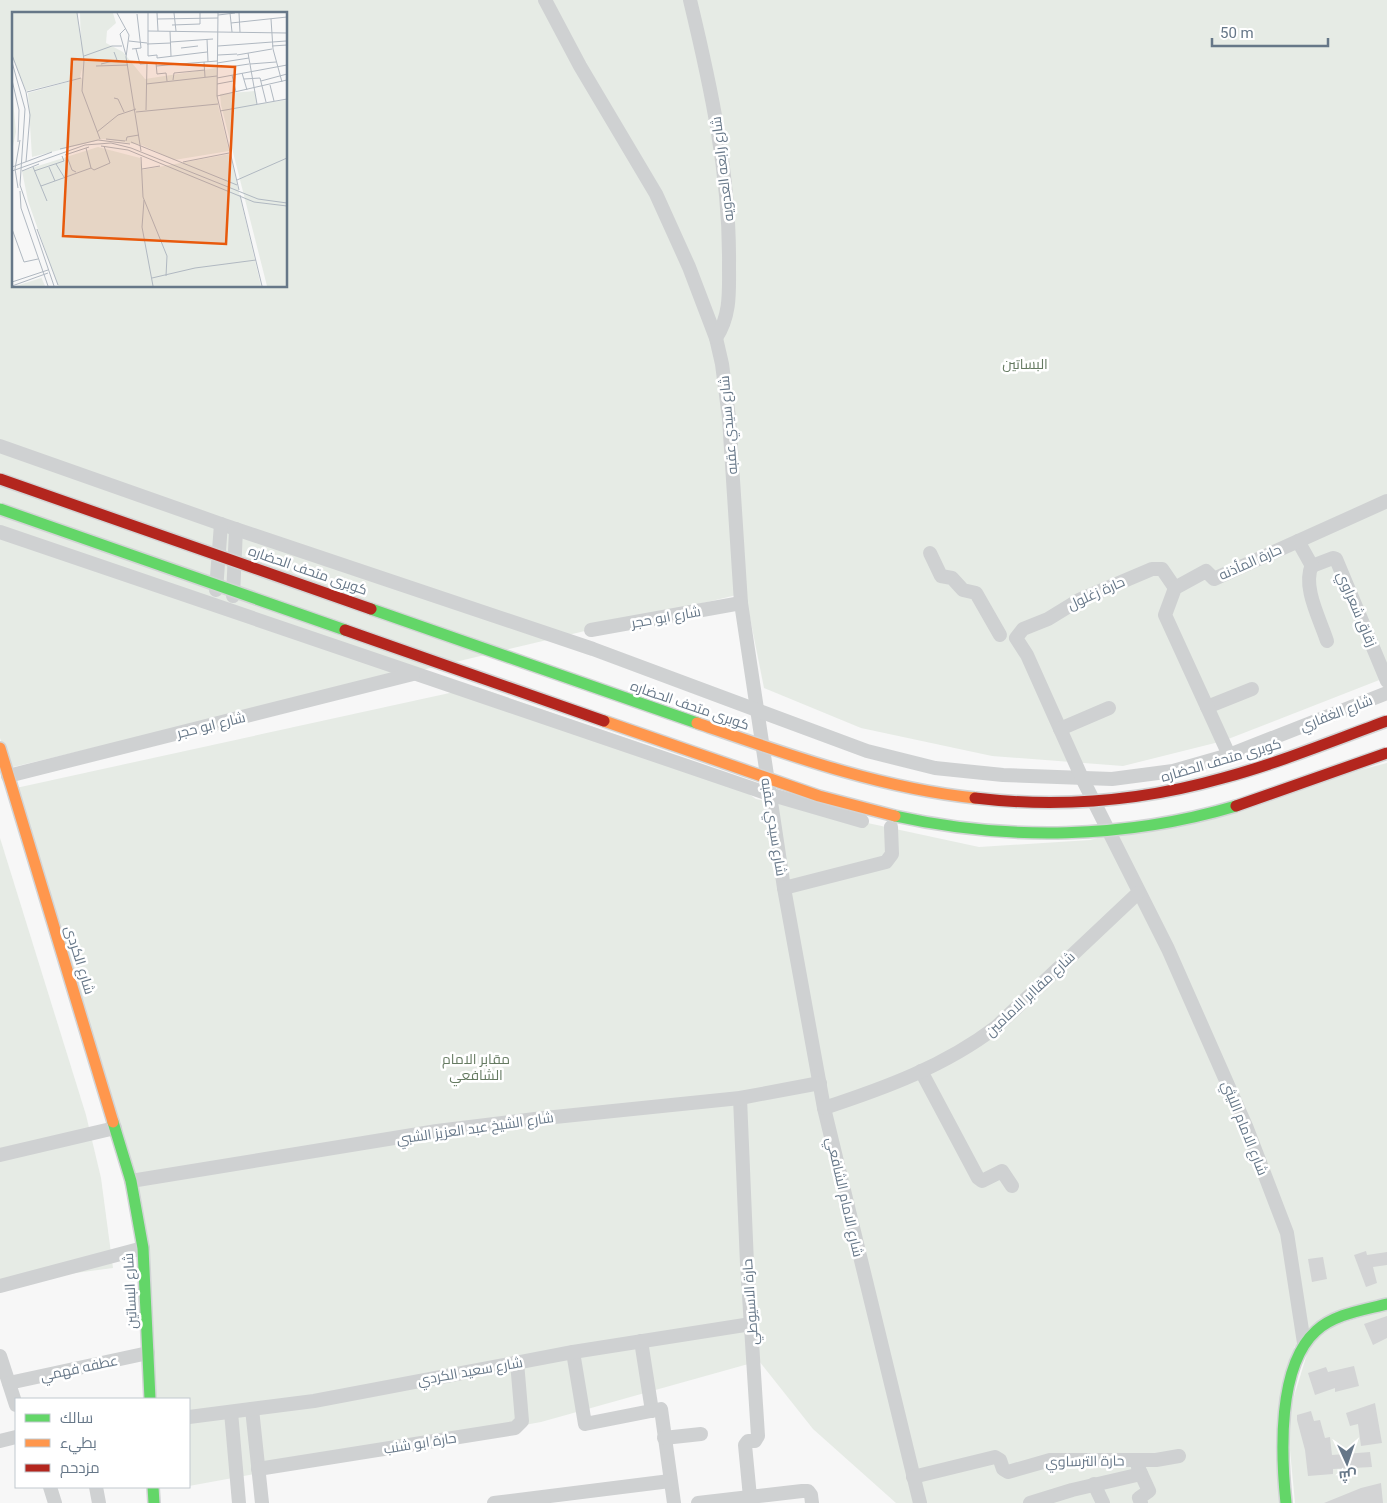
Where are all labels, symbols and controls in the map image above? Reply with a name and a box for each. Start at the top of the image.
inset map [12,12,288,288]
scale bar [1212,15,1328,47]
text: 50 m [1220,24,1254,42]
street label: شارع رابعه العدويه [708,115,737,222]
park label: البساتين [1002,356,1048,372]
street label: شارع سيدي عقبه [716,375,744,475]
street label: حارة المأذنه [1216,540,1284,583]
street label: كوبرى متحف الحضاره [246,542,370,598]
street label: زقاق شعراوي [1330,569,1380,651]
street label: حارة زغلول [1065,573,1127,614]
street label: شارع ابو حجر [629,603,702,632]
street label: كوبرى متحف الحضاره [628,677,752,733]
street label: شارع الغفاري [1297,692,1376,738]
street label: شارع ابو حجر [174,709,247,742]
street label: كوبرى متحف الحضاره [1159,735,1283,785]
street label: شارع سيدي عقبه [754,777,790,878]
street label: شارع الكردى [61,924,98,997]
street label: شارع مقاابر الامامين [982,948,1079,1040]
park label: مقابر الامام الشافعي [442,1051,510,1087]
street label: شارع الامام الليثي [1215,1078,1271,1179]
street label: شارع الشيخ عبد العزيز الشبي [395,1109,555,1151]
street label: شارع الامام الشافعي [820,1136,867,1259]
street label: شارع البساتين [120,1253,141,1329]
street label: حارة الاسيوطي [739,1258,765,1346]
street label: عطفه فهمي [39,1352,120,1388]
street label: شارع سعيد الكردي [416,1354,525,1392]
legend [15,1398,190,1488]
text: سالك [60,1409,93,1427]
street label: حارة ابو شنب [382,1429,458,1457]
text: بطيء [60,1434,97,1455]
north arrow [1322,1438,1372,1488]
street label: حارة الترساوي [1045,1452,1125,1474]
text: مزدحم [60,1459,100,1478]
text: ش [1338,1467,1357,1484]

